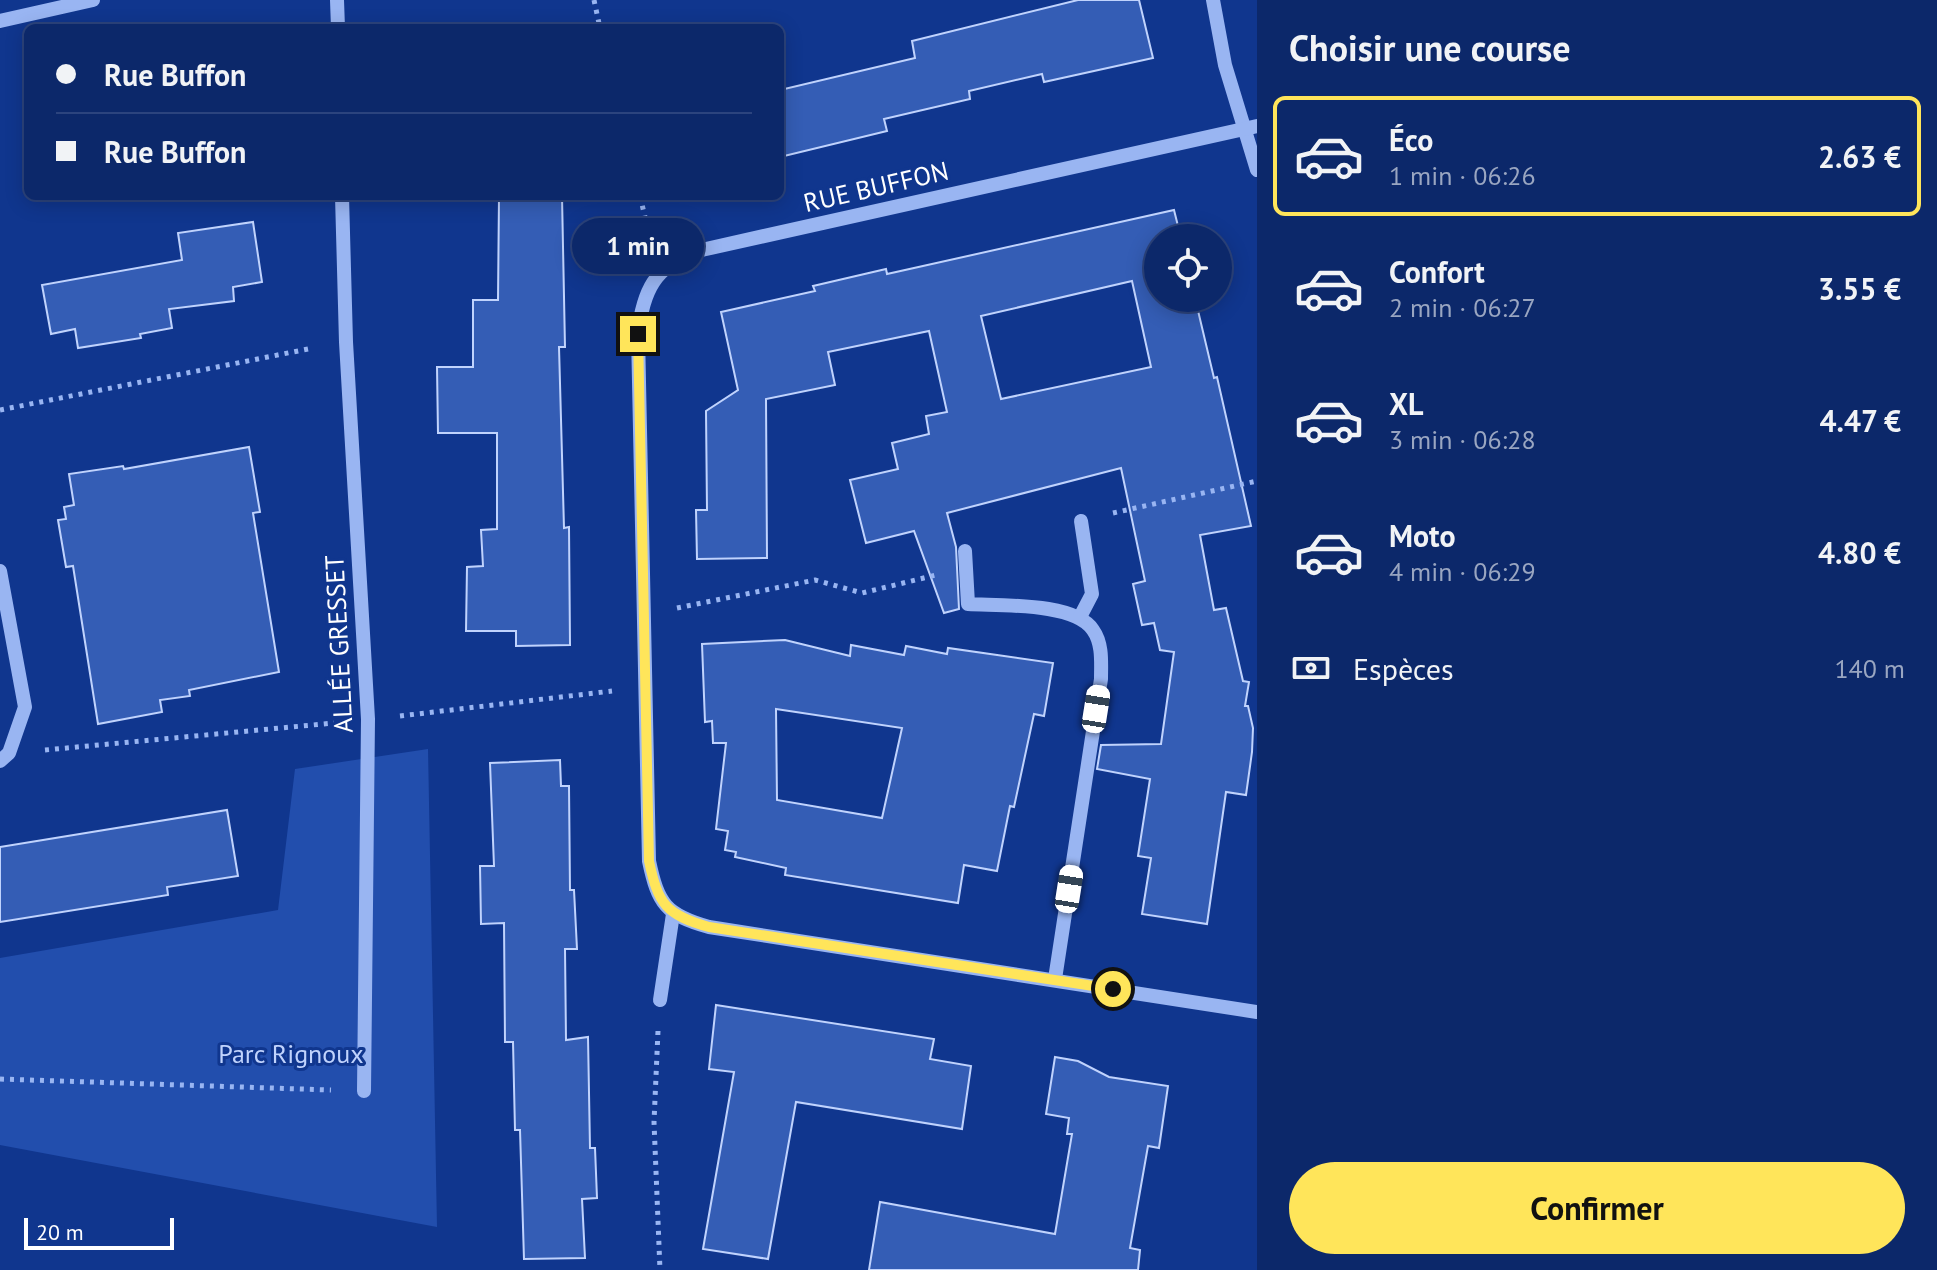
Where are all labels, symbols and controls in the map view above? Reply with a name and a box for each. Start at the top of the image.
text: Choisir une course [1289,24,1571,71]
text: Rue Buffon [104,55,246,94]
icon: car [1293,120,1365,192]
text: Éco [1389,120,1433,159]
text: Rue Buffon [104,132,246,171]
text: 2.63 € [1818,137,1901,176]
street label: RUE BUFFON [800,154,952,219]
text: 1 min · 06:26 [1389,159,1536,192]
callout: 1 min [572,218,704,274]
map controls [1144,224,1232,312]
button: locate [1144,224,1232,312]
text: 1 min [606,229,670,262]
icon: car [1293,252,1365,324]
text: Confort [1389,252,1485,291]
text: 3.55 € [1818,269,1901,308]
text: 2 min · 06:27 [1389,291,1536,324]
route end [620,316,656,352]
icon: car [1293,384,1365,456]
text: XL [1389,384,1423,423]
text: 4.47 € [1820,401,1901,440]
text: 3 min · 06:28 [1389,423,1536,456]
icon: car [1293,516,1365,588]
text: Moto [1389,516,1456,555]
text: 4.80 € [1818,533,1901,572]
street label: ALLÉE GRESSET [317,554,360,734]
text: 4 min · 06:29 [1389,555,1536,588]
icon: cash [1289,646,1333,690]
text: Espèces [1353,649,1454,688]
text: 140 m [1834,652,1905,685]
car [1080,683,1112,735]
car [1053,863,1085,915]
route start [1095,971,1131,1007]
park label: Parc Rignoux [218,1037,364,1070]
button: Confirmer [1289,1162,1905,1254]
scale bar [24,1214,174,1250]
text: 20 m [36,1218,84,1246]

